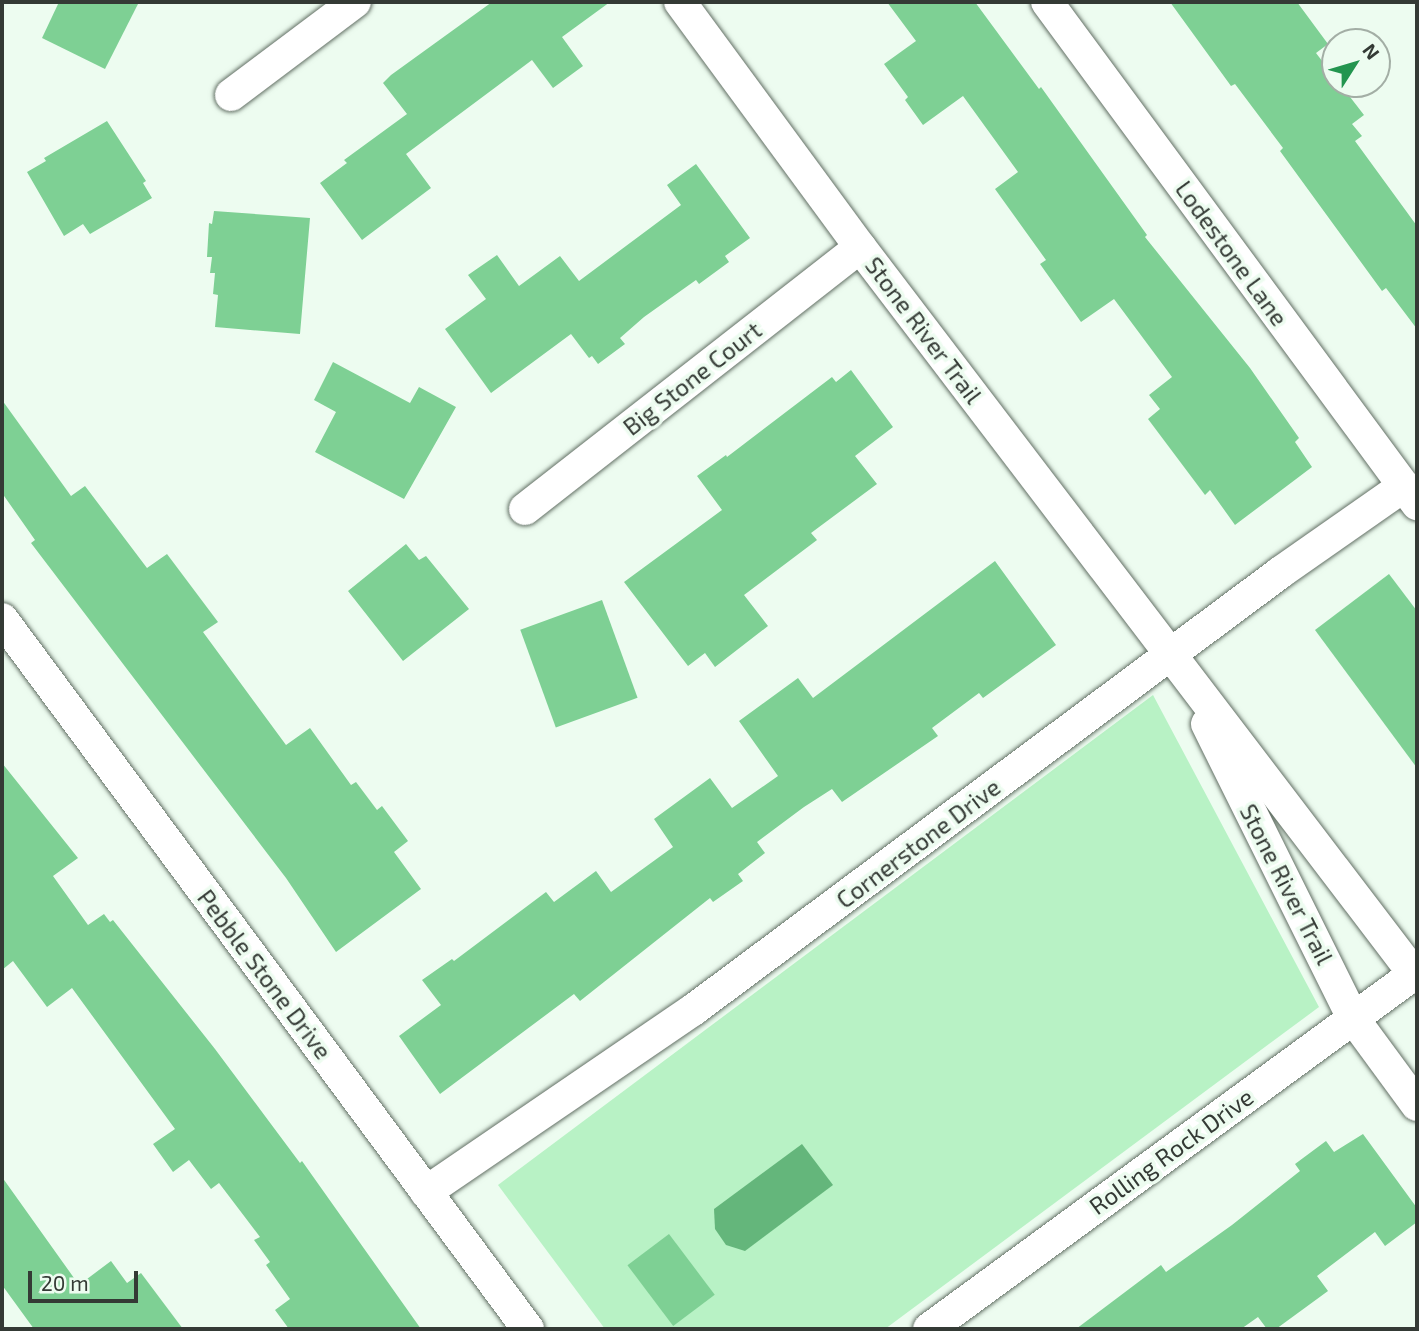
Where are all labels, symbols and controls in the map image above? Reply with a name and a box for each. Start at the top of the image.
north arrow [1321,28,1391,98]
text: N [1358,39,1385,64]
street label: Lodestone Lane [1170,175,1294,331]
street label: Stone River Trail [859,251,989,409]
street label: Big Stone Court [617,315,767,441]
street label: Cornerstone Drive [830,772,1006,914]
street label: Stone River Trail [1234,799,1340,969]
street label: Pebble Stone Drive [192,884,338,1064]
street label: Rolling Rock Drive [1083,1082,1259,1220]
scale bar [32,1258,142,1302]
text: 20 m [41,1270,89,1295]

